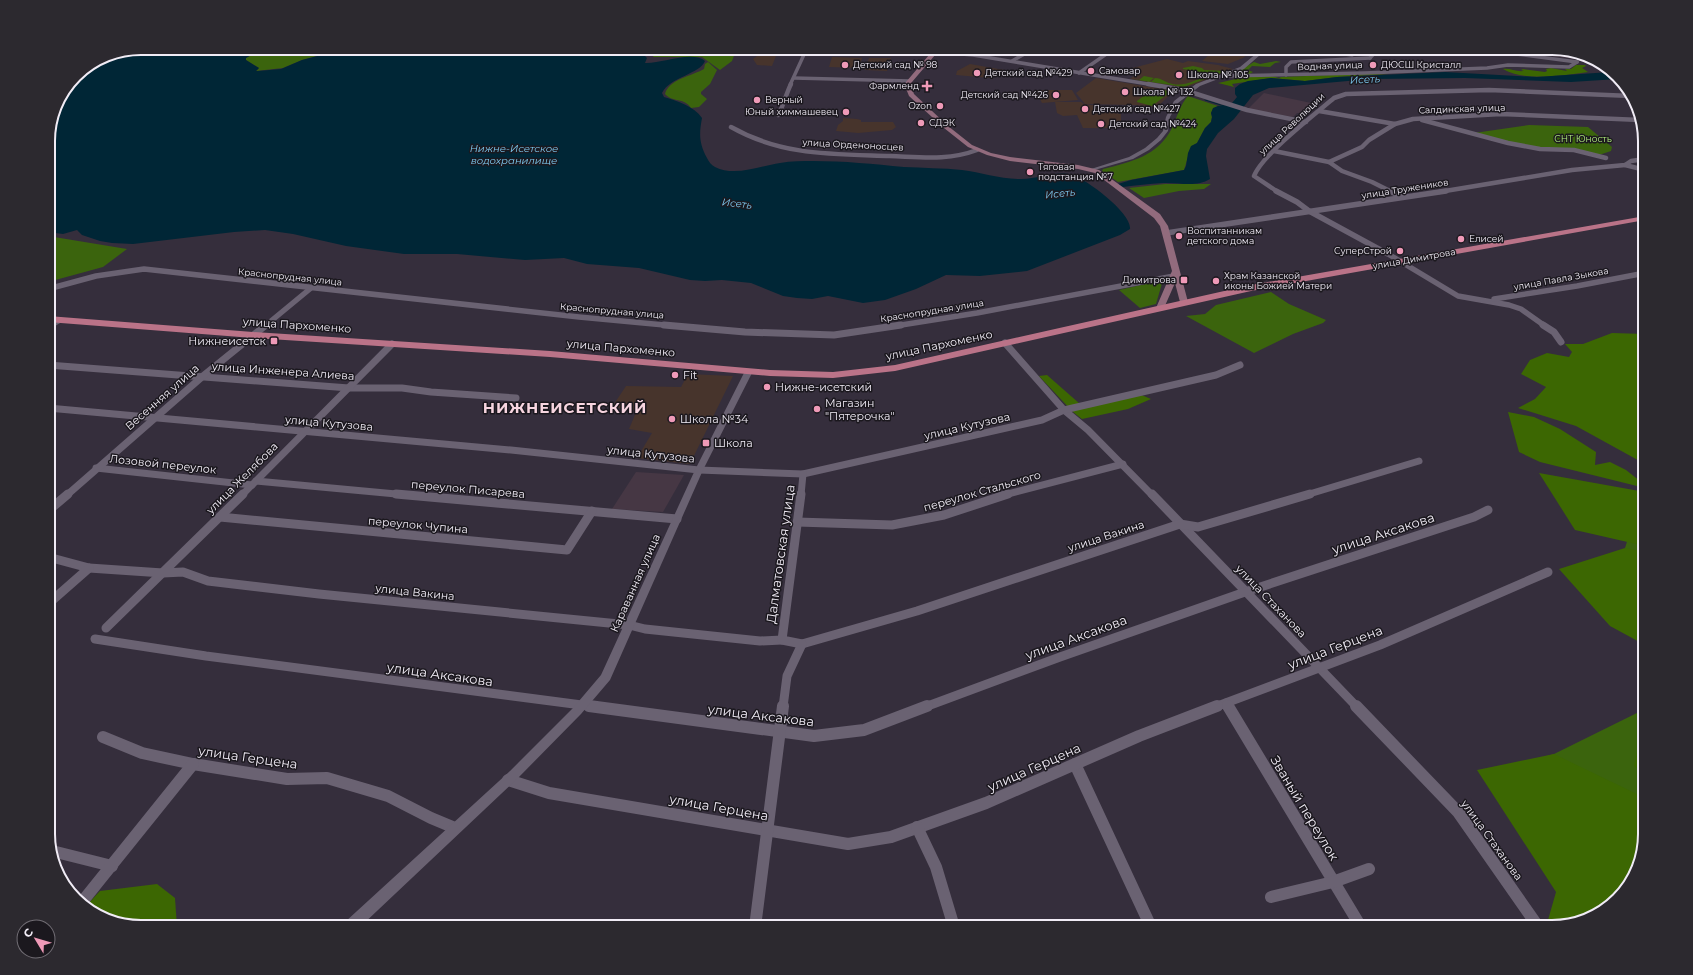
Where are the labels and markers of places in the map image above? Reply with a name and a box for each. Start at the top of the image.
place label: Детский сад № 98 [853,59,938,70]
place label: ДЮСШ Кристалл [1381,59,1461,70]
marker: Детский сад № 98 [840,60,850,70]
marker: ДЮСШ Кристалл [1368,60,1378,70]
place label: Самовар [1099,65,1140,76]
marker: Самовар [1086,66,1096,76]
place label: Детский сад №429 [985,67,1073,78]
marker: Детский сад №429 [972,68,982,78]
place label: Школа № 105 [1187,69,1248,80]
marker: Школа № 105 [1174,70,1184,80]
place label: Фармленд [869,80,919,91]
marker: Фармленд [922,81,932,91]
place label: Школа № 132 [1133,86,1193,97]
marker: Школа № 132 [1120,87,1130,97]
place label: Детский сад №426 [961,89,1049,100]
marker: Детский сад №426 [1051,90,1061,100]
place label: Верный [765,94,803,105]
marker: Верный [752,95,762,105]
place label: Ozon [908,100,932,111]
marker: Ozon [935,101,945,111]
place label: Детский сад №427 [1093,103,1180,114]
marker: Детский сад №427 [1080,104,1090,114]
place label: Юный химмашевец [745,106,838,117]
marker: Юный химмашевец [841,107,851,117]
place label: СДЭК [929,117,956,128]
marker: СДЭК [916,118,926,128]
place label: Детский сад №424 [1109,118,1196,129]
marker: Детский сад №424 [1096,119,1106,129]
place label: Тяговая подстанция №7 [1038,161,1113,182]
marker: Тяговая подстанция №7 [1025,167,1035,177]
place label: Воспитанникам детского дома [1187,225,1262,246]
marker: Воспитанникам детского дома [1174,231,1184,241]
place label: Елисей [1469,233,1504,244]
marker: Елисей [1456,234,1466,244]
place label: СуперСтрой [1334,245,1392,256]
marker: СуперСтрой [1395,246,1405,256]
place label: Храм Казанской иконы Божией Матери [1224,270,1332,291]
place label: Димитрова [1122,274,1176,285]
marker: Димитрова [1179,275,1189,285]
marker: Храм Казанской иконы Божией Матери [1211,276,1221,286]
place label: Нижнеисетск [188,334,267,348]
marker: Нижнеисетск [269,336,279,346]
place label: Fit [683,368,698,382]
marker: Fit [670,370,680,380]
place label: Нижне-исетский [775,380,872,394]
marker: Нижне-исетский [762,382,772,392]
place label: Магазин "Пятерочка" [825,396,895,423]
marker: Магазин "Пятерочка" [812,404,822,414]
place label: Школа №34 [680,412,749,426]
marker: Школа №34 [667,414,677,424]
place label: Школа [714,436,753,450]
marker: Школа [701,438,711,448]

